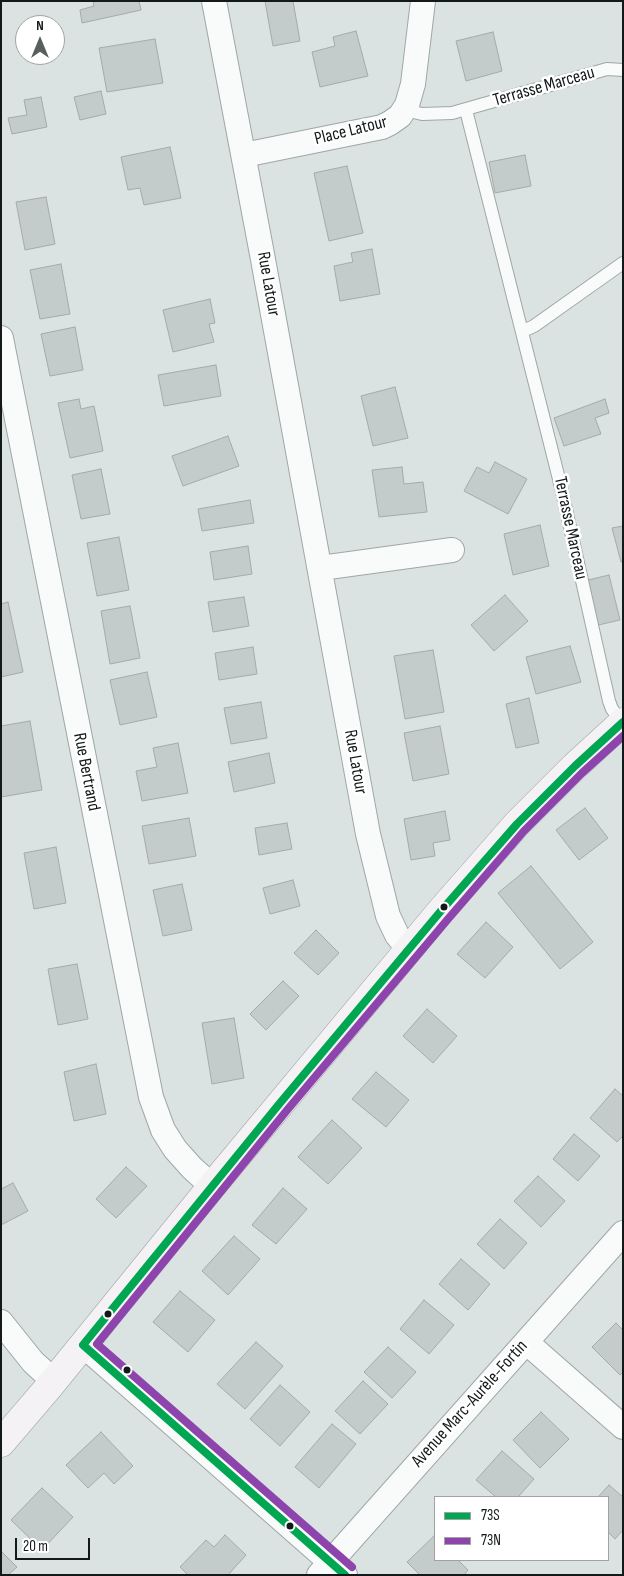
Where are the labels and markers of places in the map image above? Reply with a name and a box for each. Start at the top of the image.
unlabelled marker [439,902,449,912]
unlabelled marker [103,1309,113,1319]
unlabelled marker [122,1365,132,1375]
unlabelled marker [285,1521,295,1531]

